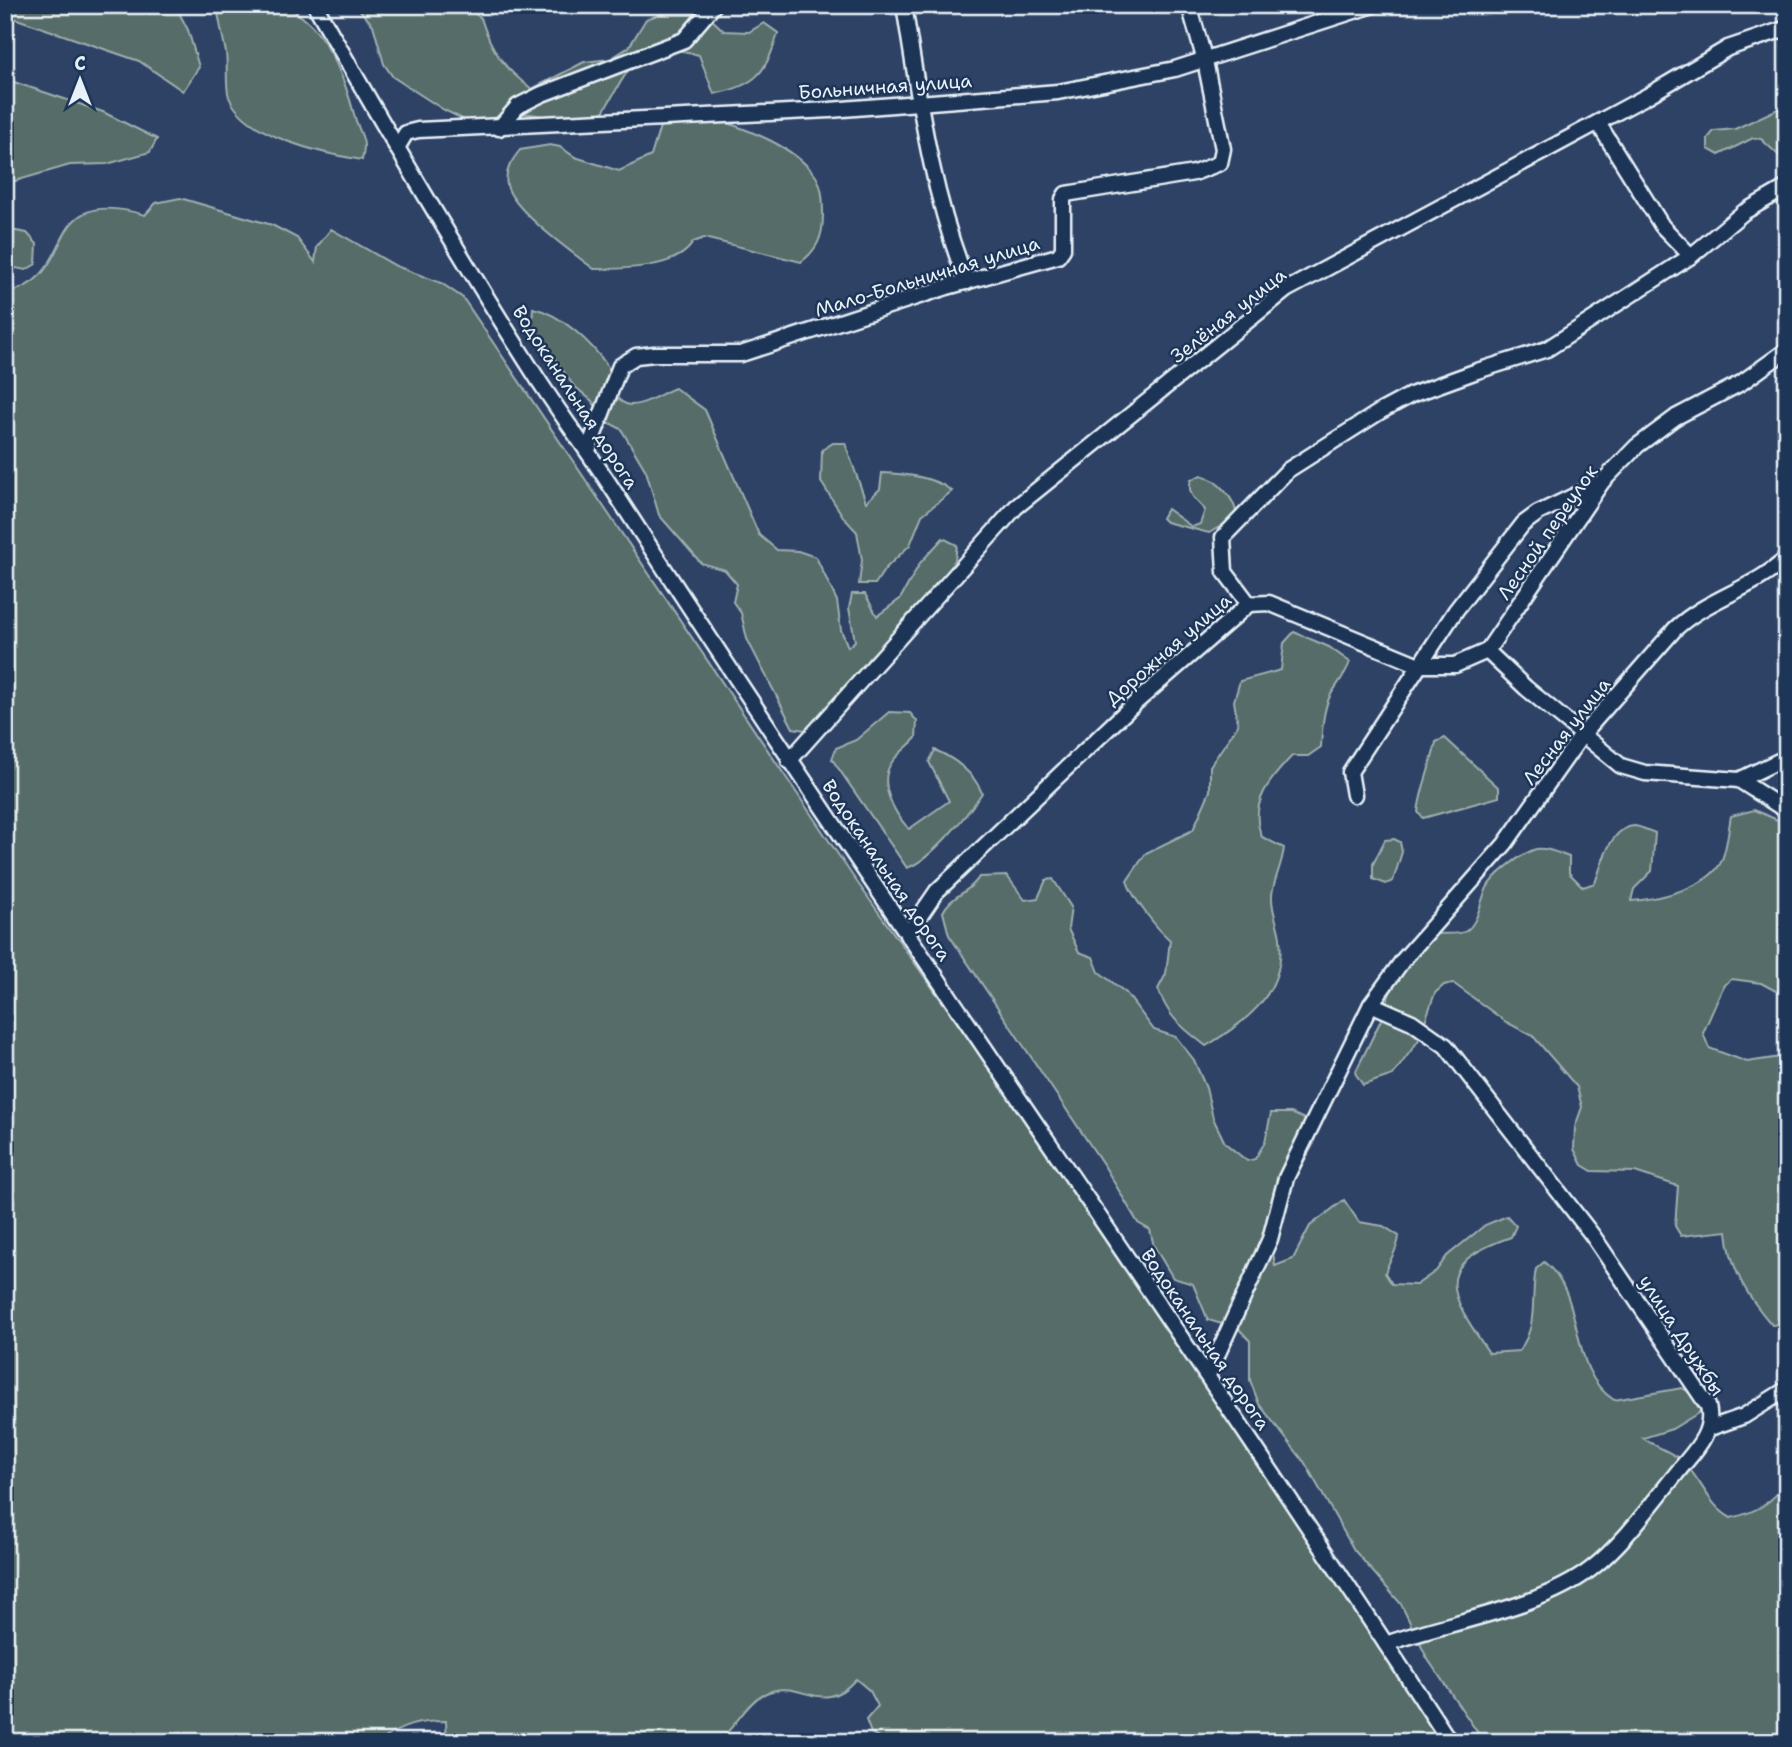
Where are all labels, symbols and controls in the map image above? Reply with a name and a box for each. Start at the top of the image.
north arrow [46,46,116,116]
text: С [74,51,86,76]
street label: Больничная улица [797,68,973,105]
street label: Мало-Больничная улица [812,230,1043,323]
street label: Зелёная улица [1165,262,1291,368]
street label: Водоканальная дорога [507,301,644,494]
street label: Лесной переулок [1491,460,1603,605]
street label: Дорожная улица [1100,588,1237,711]
street label: Лесная улица [1517,672,1616,790]
street label: Водоканальная дорога [816,775,957,966]
street label: Водоканальная дорога [1135,1244,1276,1435]
street label: улица Дружбы [1633,1270,1730,1400]

